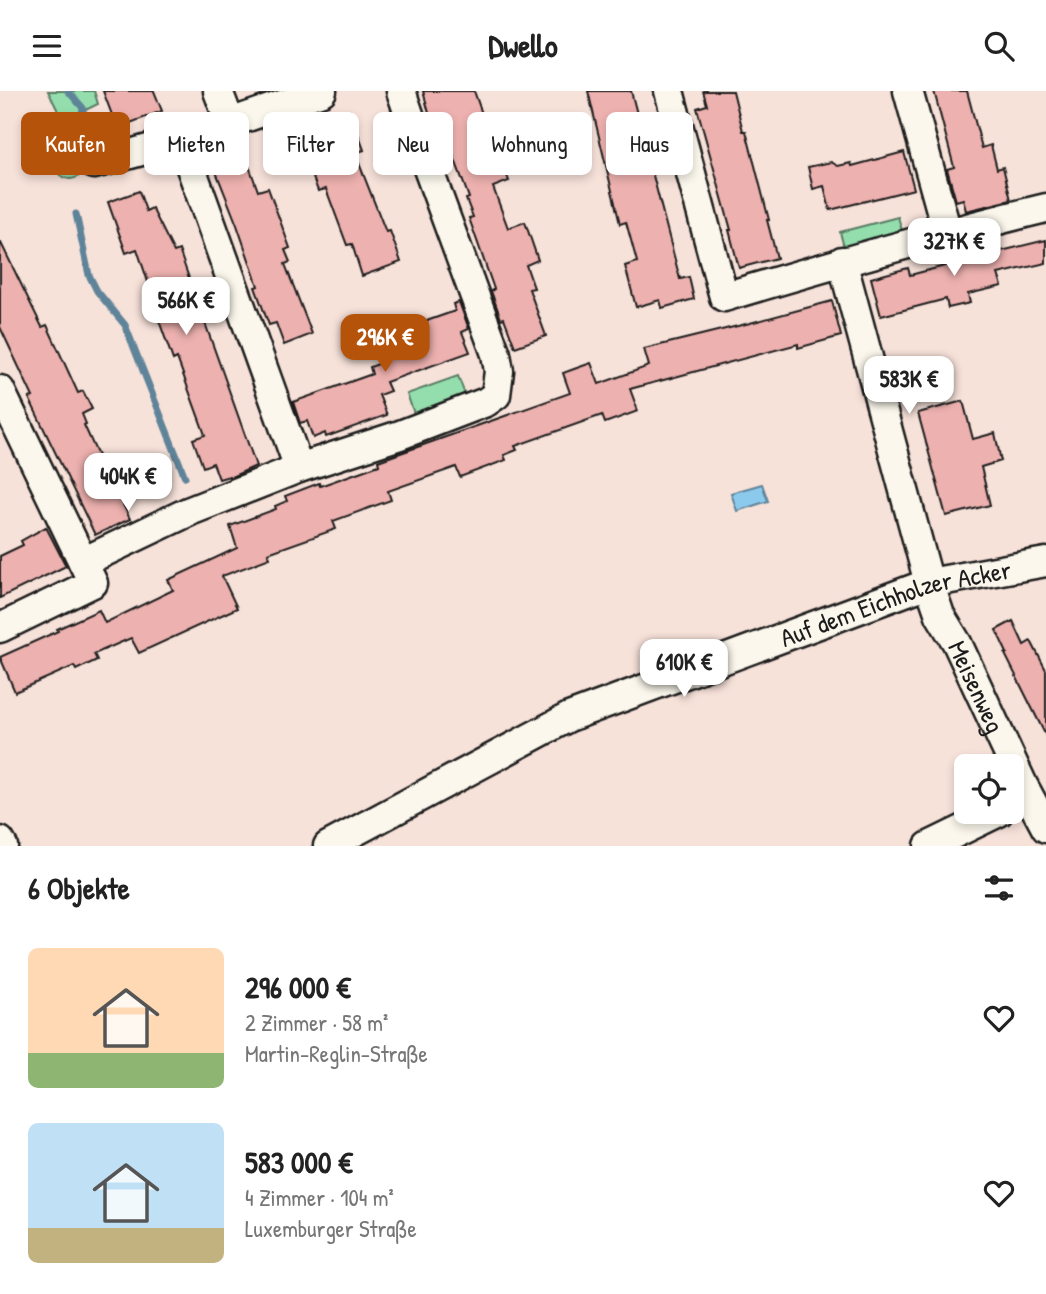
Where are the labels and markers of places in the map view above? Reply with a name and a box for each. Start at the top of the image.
pin: 327K € [897,219,1011,278]
pin: 566K € [129,278,243,337]
pin: 296K € [328,315,442,374]
pin: 583K € [852,357,966,416]
pin: 404K € [71,453,185,513]
pin: 610K € [627,639,741,699]

